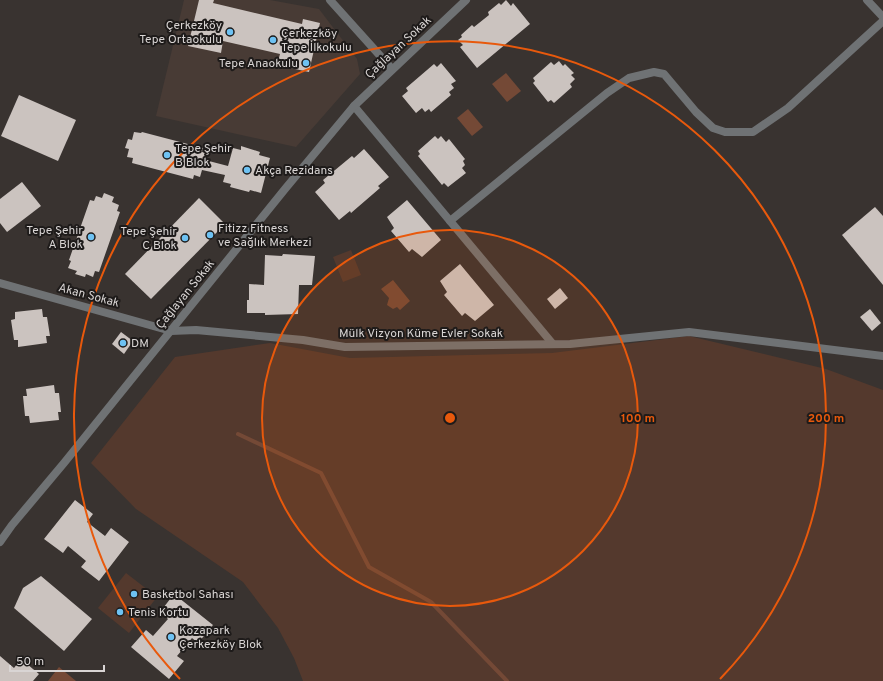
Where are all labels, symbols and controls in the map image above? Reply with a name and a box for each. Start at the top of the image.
street label: Çağlayan Sokak [362,13,435,83]
place label: Çerkezköy Tepe Ortaokulu [139,18,222,48]
place label: Çerkezköy Tepe İlkokulu [281,26,352,56]
marker: Çerkezköy Tepe Ortaokulu [225,27,235,37]
marker: Çerkezköy Tepe İlkokulu [268,35,278,45]
place label: Tepe Anaokulu [219,56,298,72]
marker: Tepe Anaokulu [301,58,311,68]
place label: Tepe Şehir B Blok [175,141,232,171]
marker: Tepe Şehir B Blok [162,150,172,160]
place label: Akça Rezidans [255,163,333,179]
marker: Akça Rezidans [242,165,252,175]
place label: Fitizz Fitness ve Sağlık Merkezi [218,221,312,251]
place label: Tepe Şehir A Blok [26,223,83,253]
place label: Tepe Şehir C Blok [120,224,177,254]
marker: Fitizz Fitness ve Sağlık Merkezi [205,230,215,240]
marker: Tepe Şehir A Blok [86,232,96,242]
marker: Tepe Şehir C Blok [180,233,190,243]
street label: Çağlayan Sokak [153,257,219,333]
street label: Akan Sokak [56,280,121,312]
street label: Mülk Vizyon Küme Evler Sokak [339,326,503,342]
place label: DM [131,336,149,352]
marker: DM [118,338,128,348]
centre of rings [443,411,457,425]
text: 100 m [621,411,655,427]
text: 200 m [808,411,844,427]
place label: Basketbol Sahası [142,587,233,603]
marker: Basketbol Sahası [129,589,139,599]
place label: Tenis Kortu [128,605,189,621]
marker: Tenis Kortu [115,607,125,617]
place label: Kozapark Çerkezköy Blok [179,623,262,653]
marker: Kozapark Çerkezköy Blok [166,632,176,642]
scale bar [10,647,104,673]
text: 50 m [16,654,44,670]

